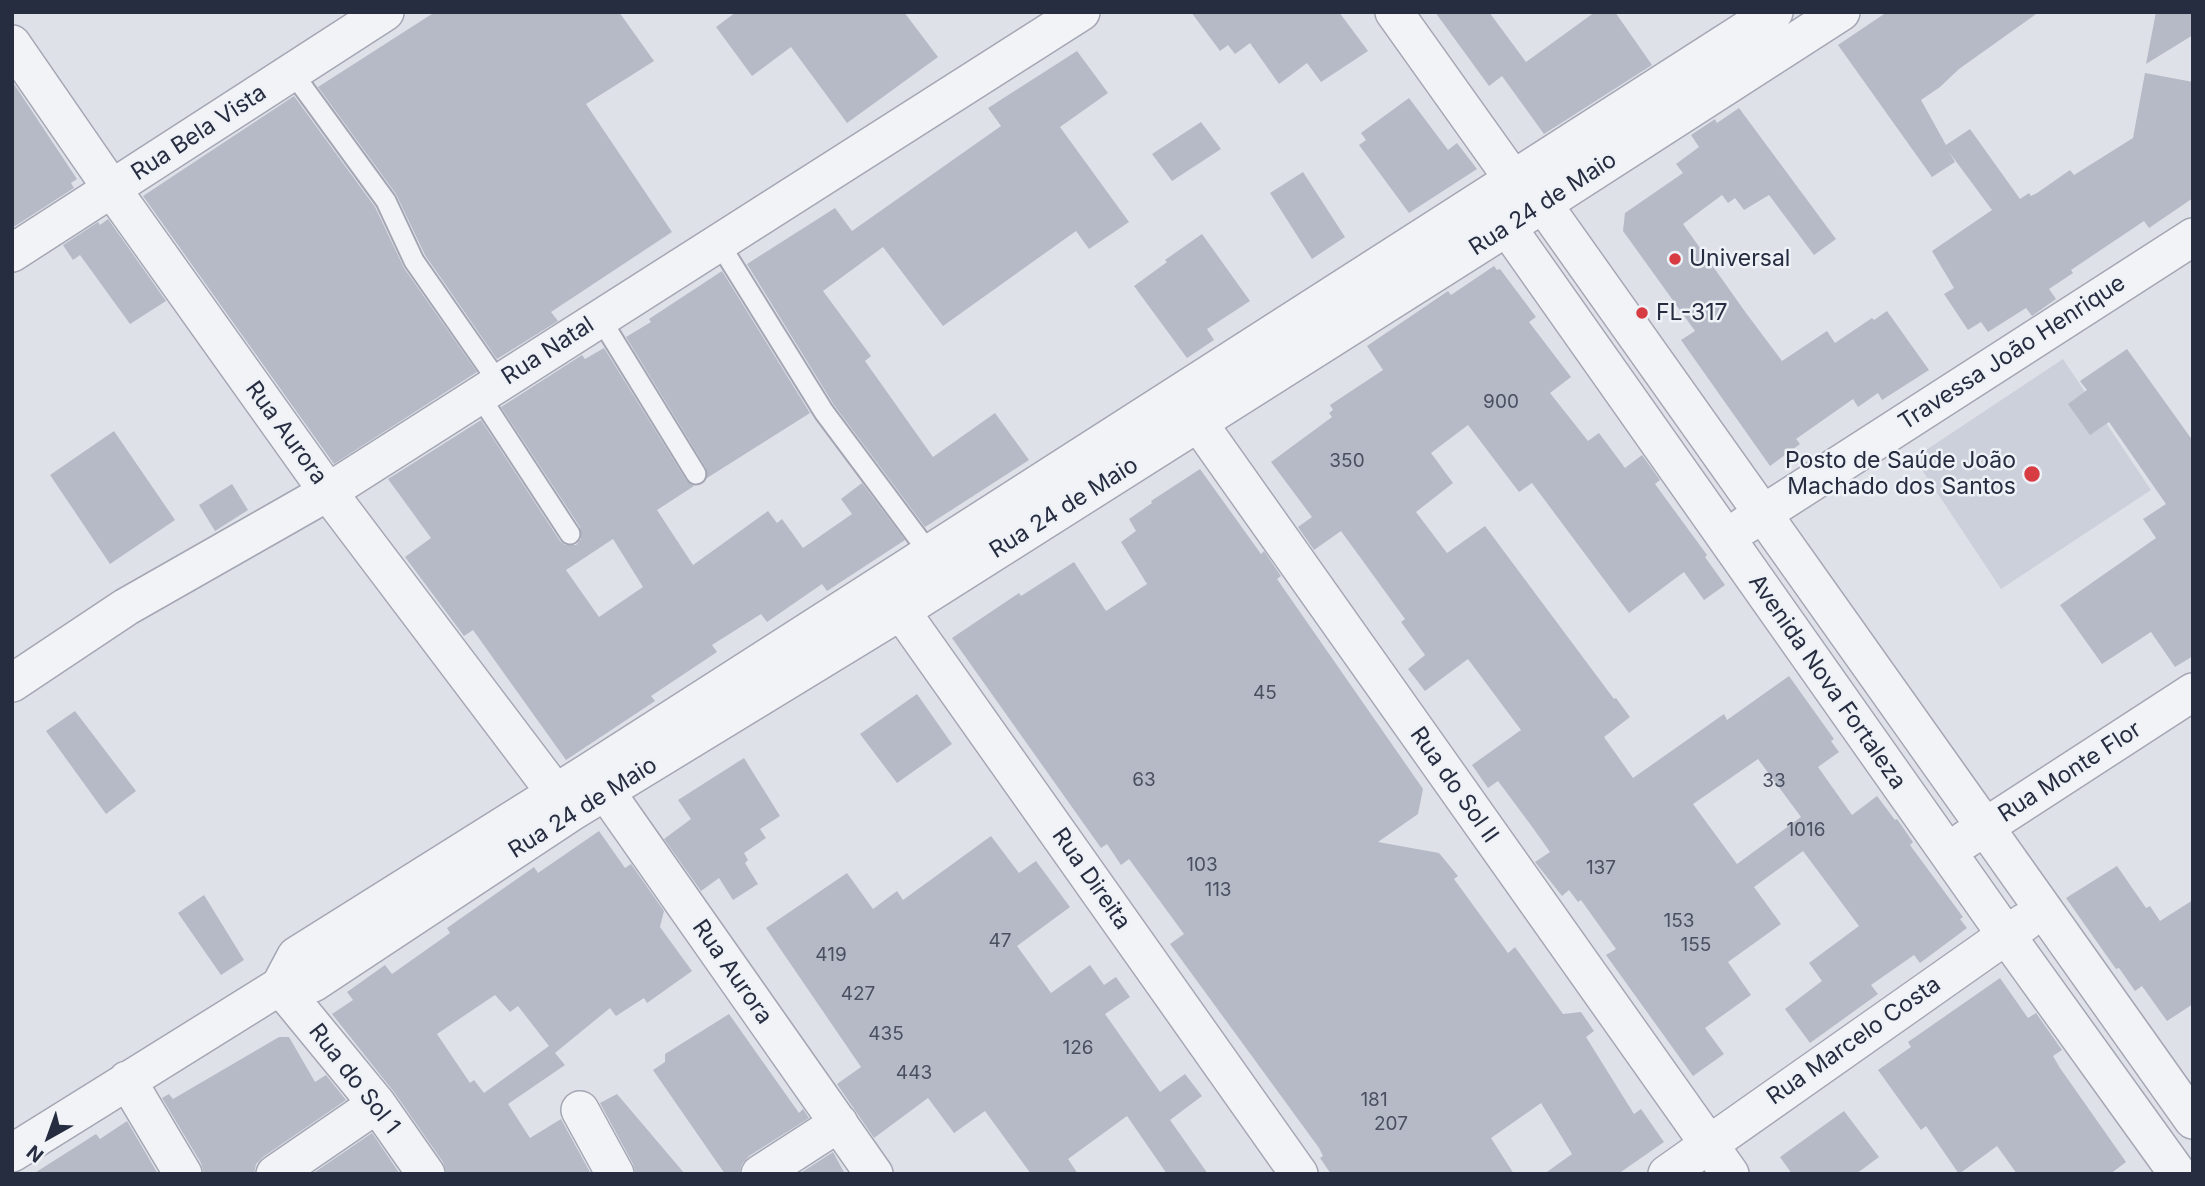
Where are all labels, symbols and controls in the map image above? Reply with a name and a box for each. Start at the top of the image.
street label: Rua Bela Vista [126,79,272,187]
street label: Rua 24 de Maio [1464,146,1622,262]
place label: Universal [1689,245,1790,273]
marker: Universal [1667,251,1683,267]
street label: Travessa João Henrique [1894,269,2130,437]
place label: FL-317 [1656,299,1728,327]
marker: FL-317 [1634,305,1650,321]
street label: Rua Natal [497,311,599,391]
street label: Rua Aurora [239,376,333,490]
house number: 900 [1483,391,1519,413]
place label: Posto de Saúde João Machado dos Santos [1785,447,2016,501]
house number: 350 [1329,450,1365,472]
street label: Rua 24 de Maio [985,451,1143,565]
marker: Posto de Saúde João Machado dos Santos [2022,464,2042,484]
street label: Avenida Nova Fortaleza [1742,569,1912,795]
house number: 45 [1253,682,1277,704]
street label: Rua Monte Flor [1993,716,2147,828]
street label: Rua do Sol II [1404,722,1504,848]
street label: Rua 24 de Maio [504,751,662,865]
house number: 63 [1132,769,1156,791]
house number: 33 [1762,770,1786,792]
house number: 1016 [1786,819,1826,841]
street label: Rua Direita [1046,823,1136,935]
house number: 103 [1186,854,1218,876]
house number: 137 [1586,857,1616,879]
house number: 113 [1204,879,1232,901]
house number: 153 [1663,910,1695,932]
street label: Rua Aurora [686,915,778,1029]
house number: 47 [988,930,1012,952]
house number: 155 [1681,934,1711,956]
house number: 419 [815,944,847,966]
street label: Rua Marcelo Costa [1762,971,1946,1111]
house number: 427 [841,983,875,1005]
street label: Rua do Sol 1 [302,1018,406,1140]
house number: 435 [868,1023,904,1045]
house number: 126 [1062,1037,1094,1059]
house number: 443 [896,1062,932,1084]
house number: 181 [1360,1089,1388,1111]
north arrow [14,1102,84,1172]
house number: 207 [1374,1113,1408,1135]
text: N [22,1140,48,1167]

